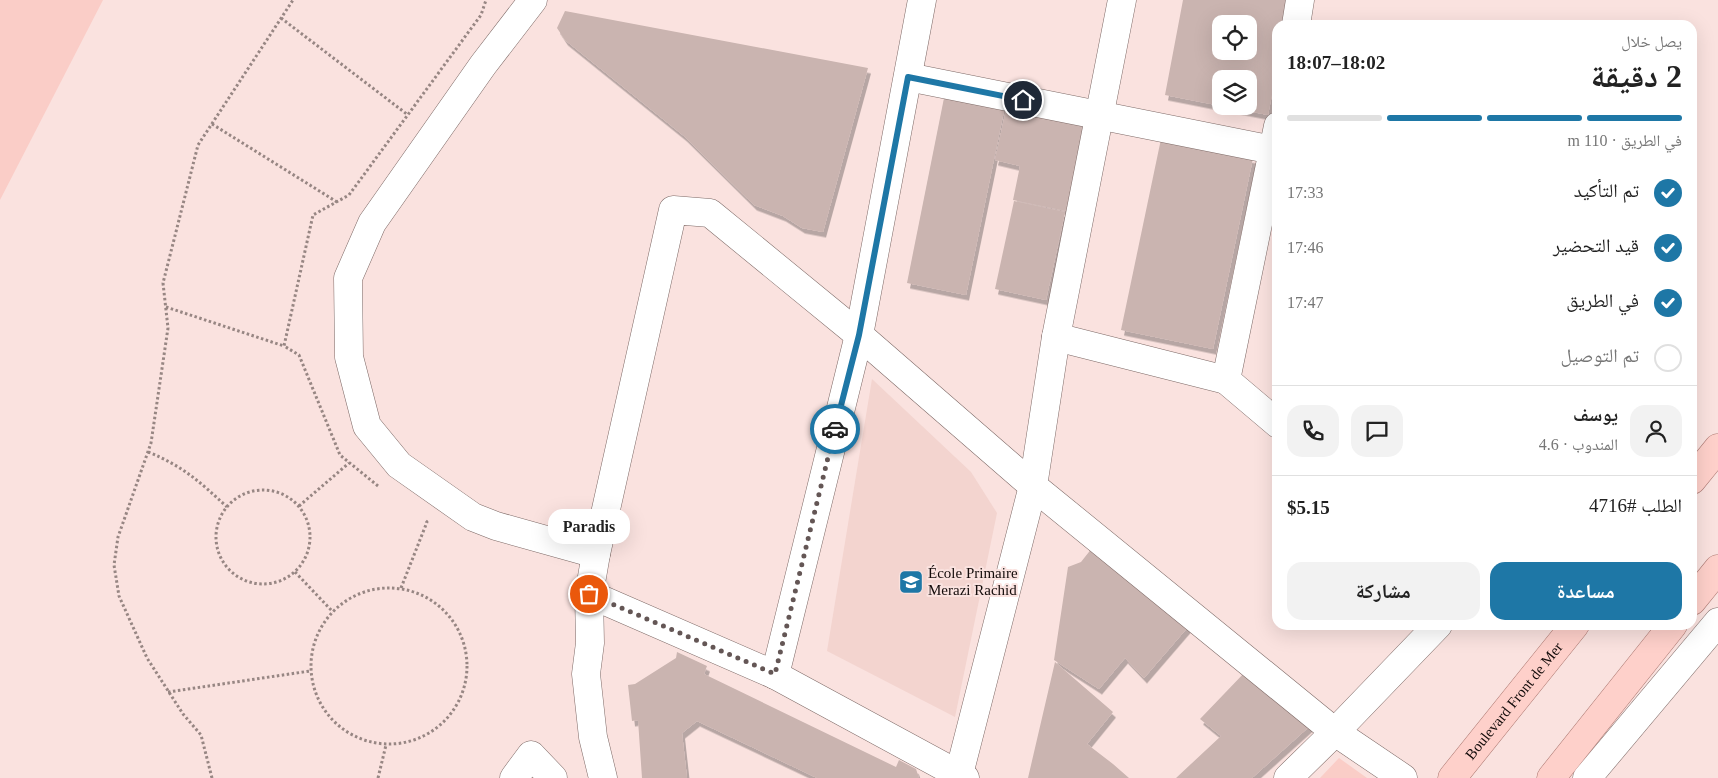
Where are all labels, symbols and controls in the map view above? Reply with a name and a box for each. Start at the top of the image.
map controls [1212,15,1257,115]
button: locate [1212,15,1257,60]
text: يصل خلال [1621,33,1682,50]
text: 18:02–18:07 [1287,52,1385,73]
text: 2 دقيقة [1591,58,1682,94]
button: layers [1212,70,1257,115]
pin [1002,79,1044,121]
icon: home [1009,86,1037,114]
text: في الطريق · 110 m [1568,132,1682,149]
icon: check [1654,179,1682,207]
text: تم التأكيد [1574,180,1639,201]
text: 17:33 [1287,184,1323,201]
icon: check [1654,234,1682,262]
text: قيد التحضير [1553,235,1639,256]
text: 17:46 [1287,239,1323,256]
icon: check [1654,289,1682,317]
text: في الطريق [1566,290,1639,311]
text: 17:47 [1287,294,1323,311]
text: تم التوصيل [1560,345,1639,366]
courier [810,404,860,454]
text: يوسف [1573,404,1618,425]
button: phone [1287,405,1339,457]
button: chat [1351,405,1403,457]
button: person [1630,405,1682,457]
icon: car [821,415,849,443]
text: المندوب · 4.6 [1539,436,1618,453]
text: الطلب #4716 [1589,495,1682,516]
text: $5.15 [1287,497,1330,518]
callout: Paradis [548,509,630,544]
text: Paradis [563,518,615,535]
button: مشاركة [1287,562,1480,620]
button: مساعدة [1490,562,1682,620]
place label: École Primaire Merazi Rachid [928,565,1018,598]
school or university icon: École Primaire Merazi Rachid [898,569,924,595]
pin [568,573,610,615]
icon: bag [575,580,603,608]
street label: Boulevard Front de Mer [1462,639,1566,763]

